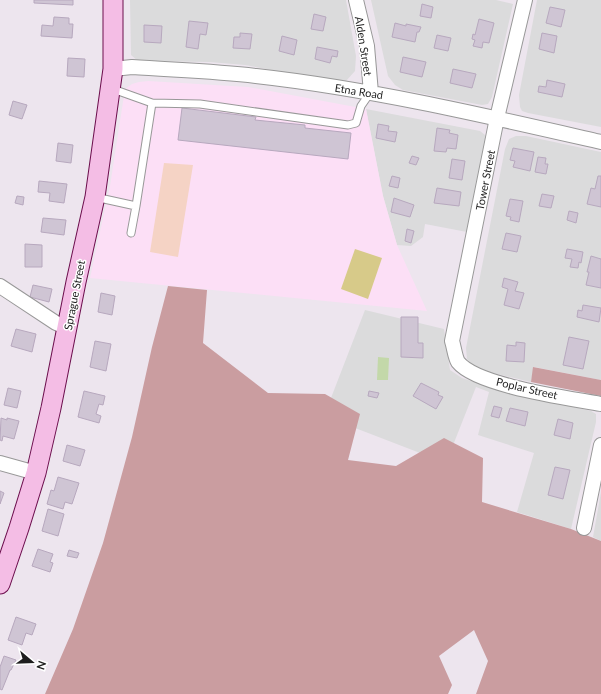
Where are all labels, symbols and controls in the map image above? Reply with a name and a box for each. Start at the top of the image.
street label: Alden Street [353,15,375,77]
street label: Etna Road [334,81,384,101]
street label: Tower Street [473,149,497,211]
street label: Sprague Street [61,259,87,331]
street label: Poplar Street [495,375,559,401]
north arrow [12,642,52,682]
text: N [34,659,49,672]

